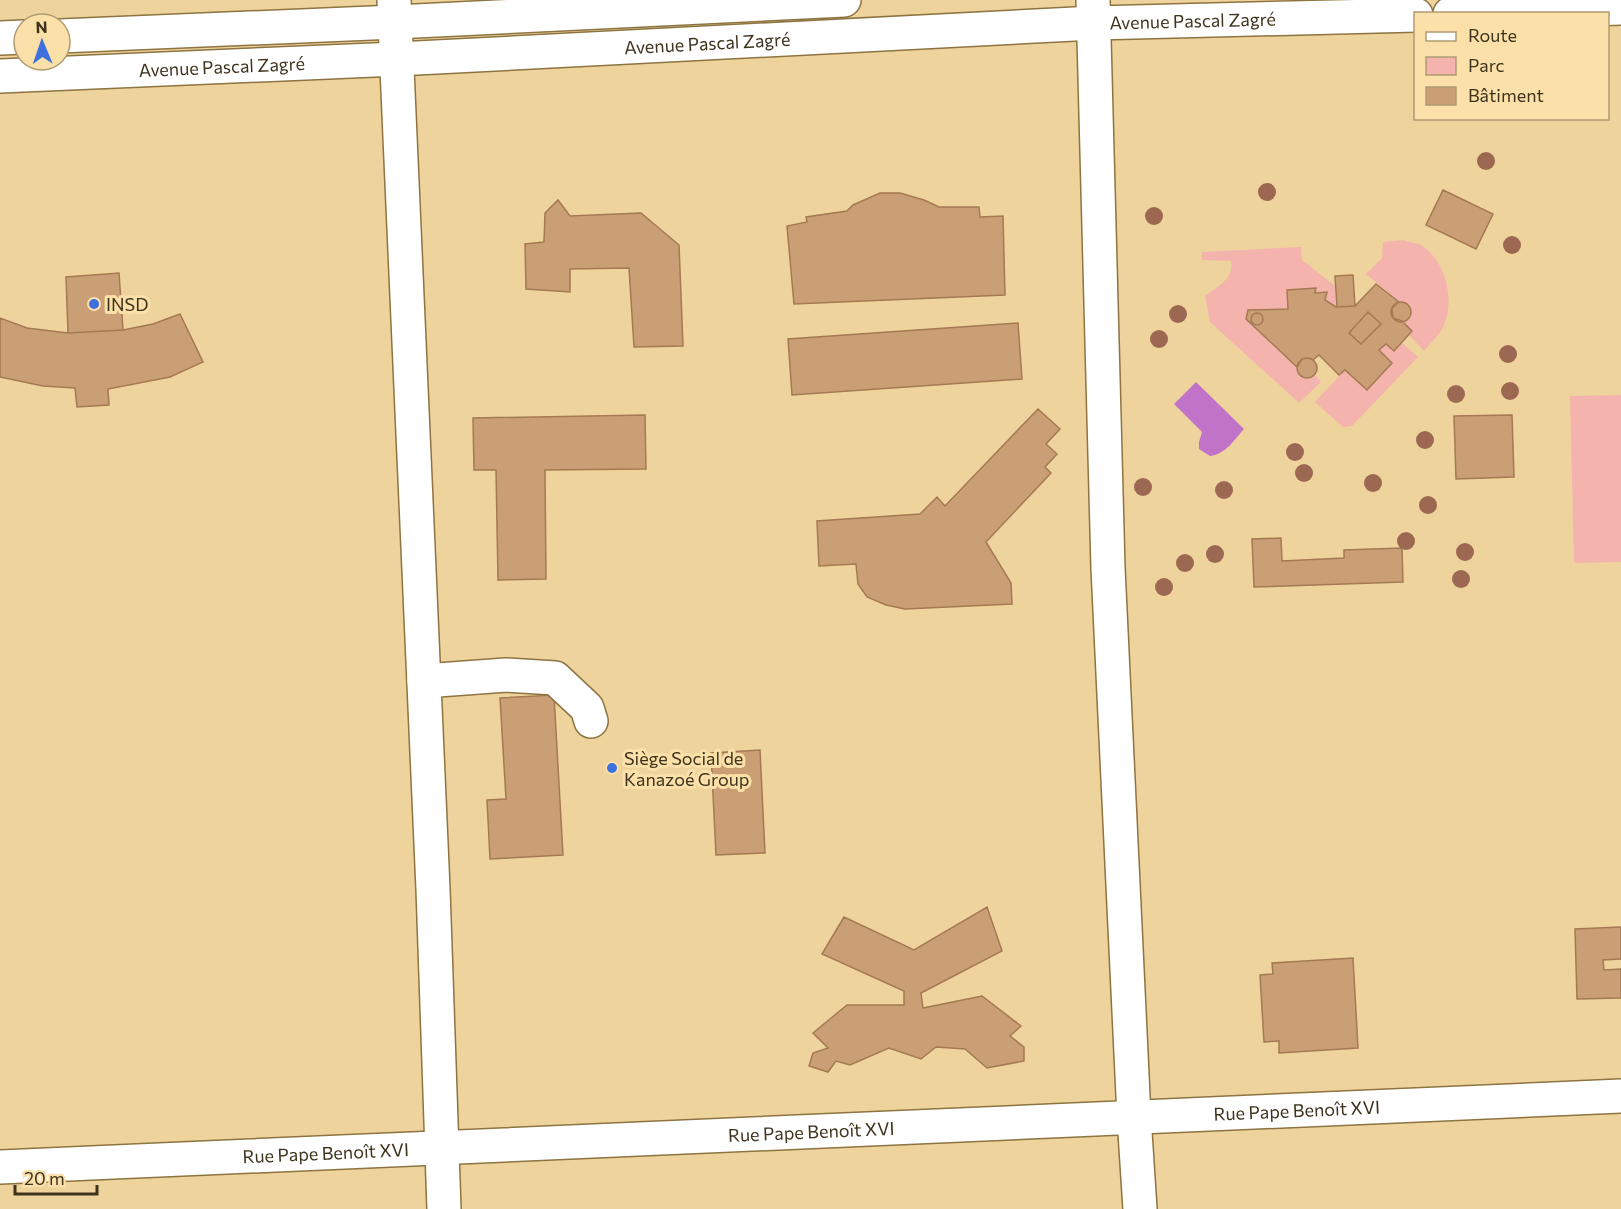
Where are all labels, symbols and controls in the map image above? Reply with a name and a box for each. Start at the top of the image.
street label: Avenue Pascal Zagré [1109,7,1276,34]
north arrow [12,12,72,72]
legend [1414,12,1609,120]
text: N [35,17,48,36]
text: Route [1468,24,1517,46]
street label: Avenue Pascal Zagré [624,28,791,58]
street label: Avenue Pascal Zagré [138,52,305,81]
text: Parc [1468,54,1505,76]
text: Bâtiment [1468,84,1544,106]
place label: INSD [106,293,148,315]
marker: INSD [87,297,101,311]
place label: Siège Social de Kanazoé Group [624,747,749,790]
marker: Siège Social de Kanazoé Group [605,761,619,775]
street label: Rue Pape Benoît XVI [1213,1096,1380,1125]
street label: Rue Pape Benoît XVI [728,1117,895,1146]
street label: Rue Pape Benoît XVI [242,1138,409,1167]
scale bar [15,1158,98,1196]
text: 20 m [24,1167,65,1189]

